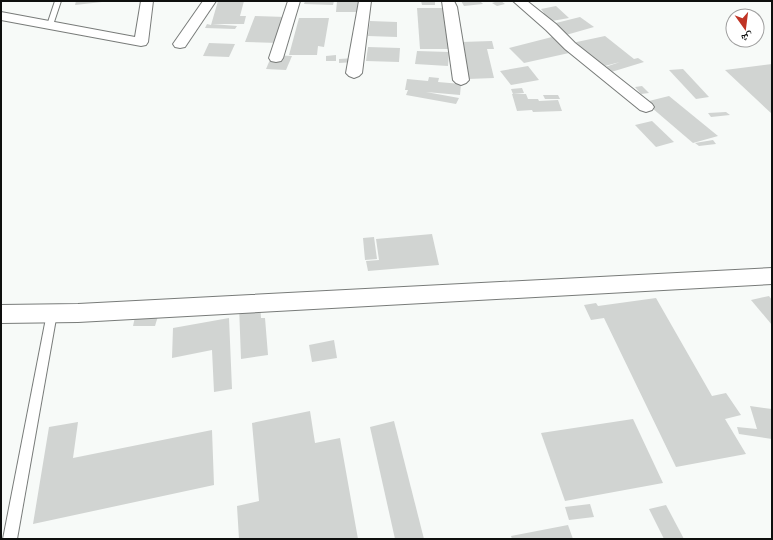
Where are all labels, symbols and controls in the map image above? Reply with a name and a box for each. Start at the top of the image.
north arrow [725,8,765,48]
text: ش [740,29,755,45]

